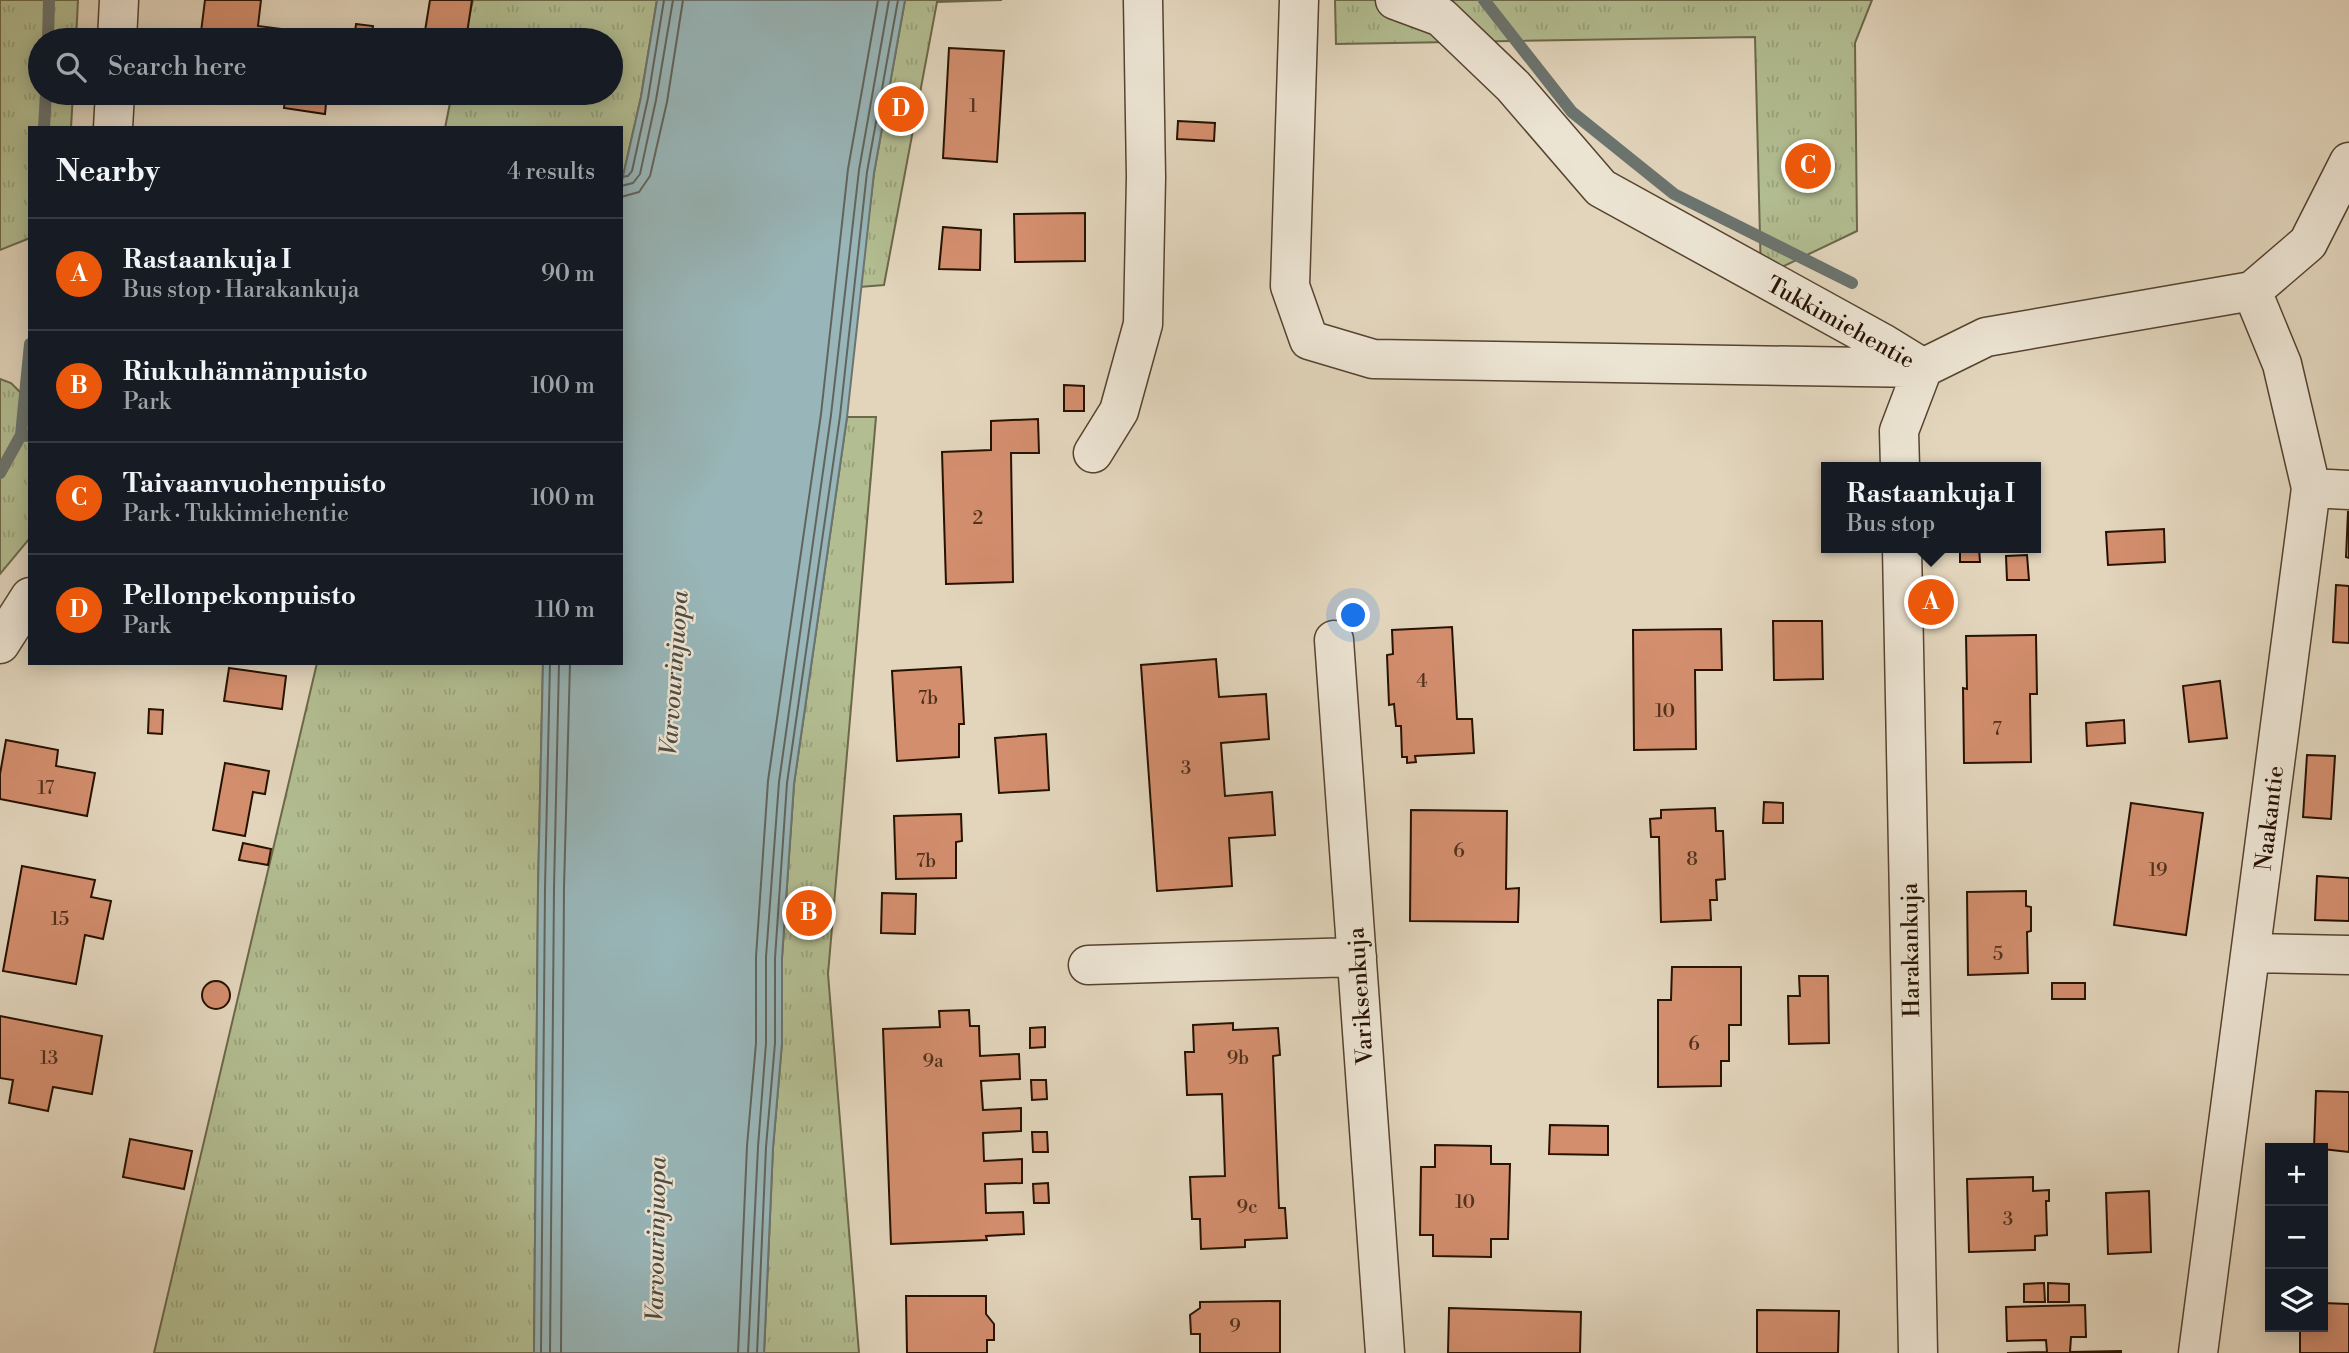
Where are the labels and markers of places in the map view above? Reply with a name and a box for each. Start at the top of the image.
pin: D [878,83,924,135]
pin: C [1785,140,1831,192]
pin: A [1908,576,1954,628]
pin: B [786,887,832,939]

